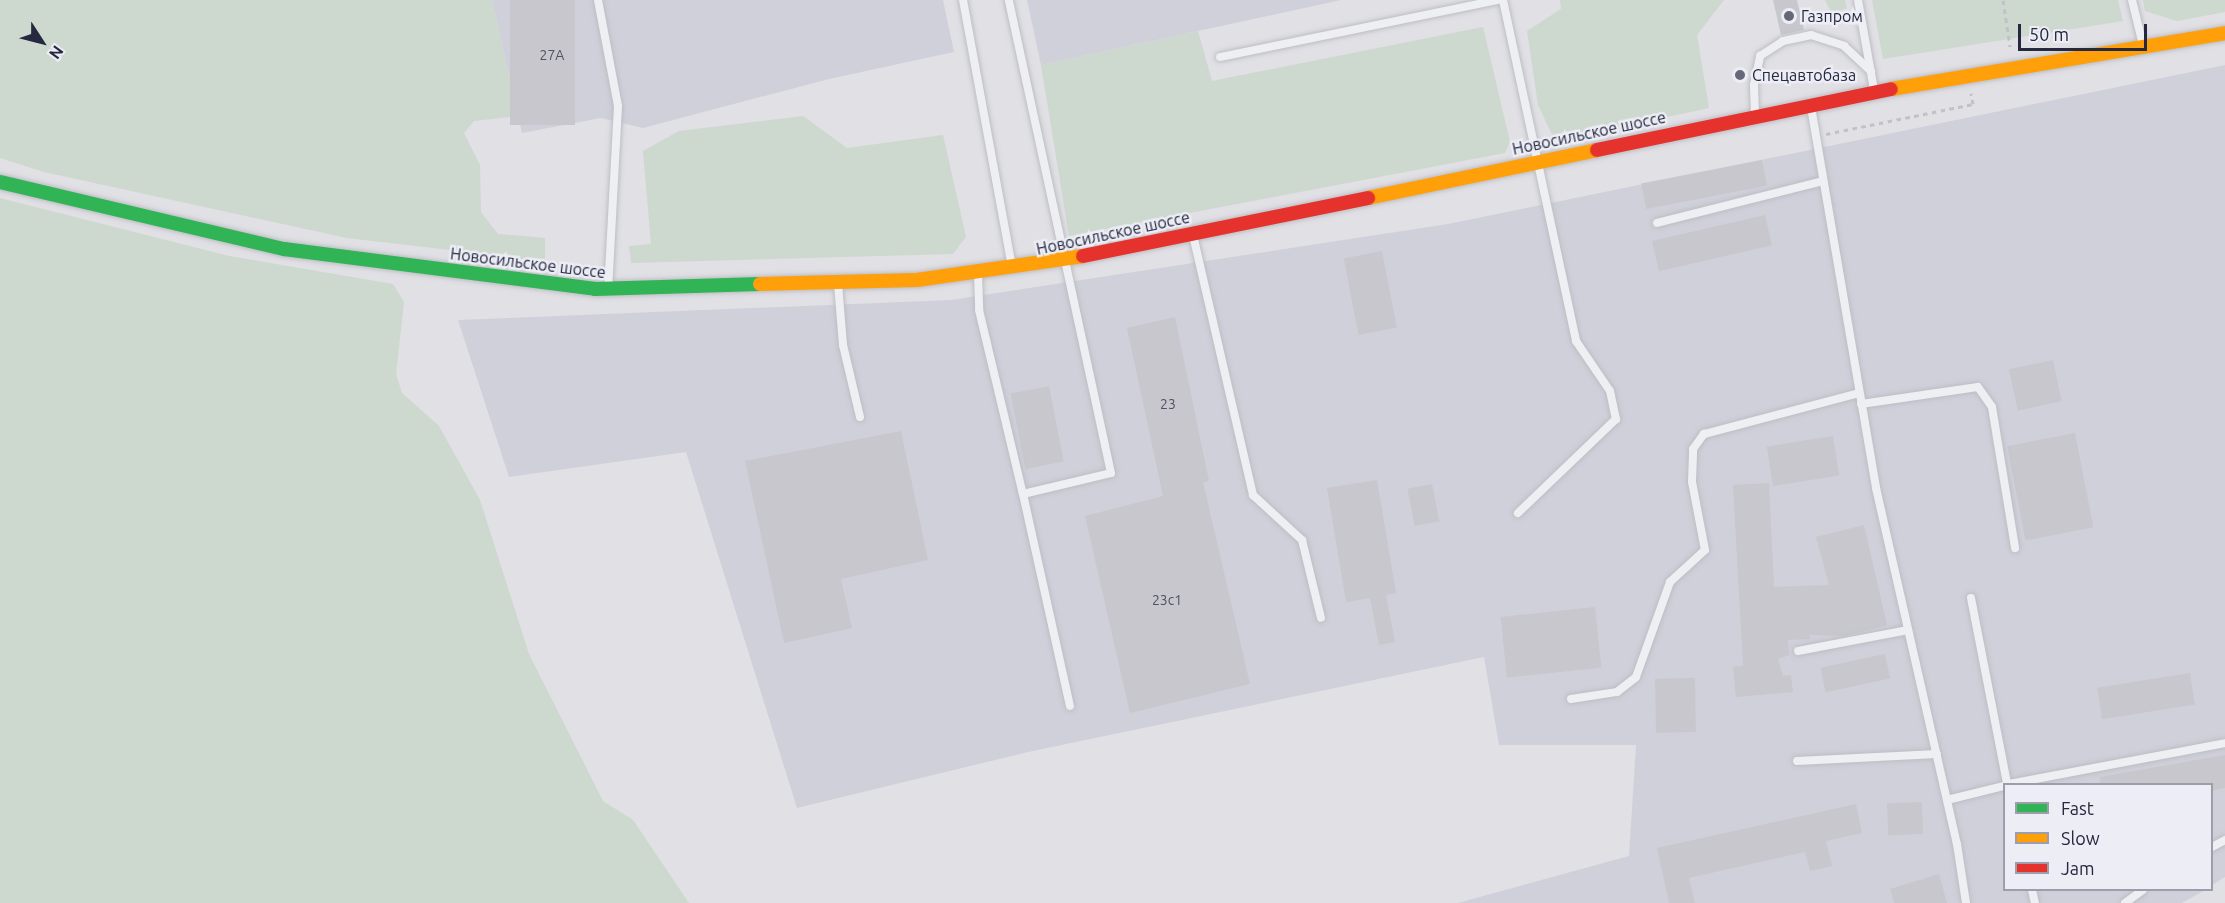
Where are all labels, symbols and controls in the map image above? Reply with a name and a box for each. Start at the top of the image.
place label: Газпром [1801,6,1863,26]
marker: Газпром [1782,9,1796,23]
north arrow [12,12,72,72]
scale bar [2021,12,2150,50]
text: 50 m [2029,24,2069,44]
text: N [46,42,67,63]
house number: 27А [540,47,564,63]
place label: Спецавтобаза [1752,65,1856,85]
marker: Спецавтобаза [1733,68,1747,82]
street label: Новосильское шоссе [1510,107,1668,159]
street label: Новосильское шоссе [1034,207,1192,259]
street label: Новосильское шоссе [449,244,607,282]
house number: 23 [1160,396,1176,412]
house number: 23с1 [1152,592,1182,608]
legend [2003,783,2213,891]
text: Fast [2061,798,2094,818]
text: Slow [2061,828,2100,848]
text: Jam [2061,858,2095,878]

